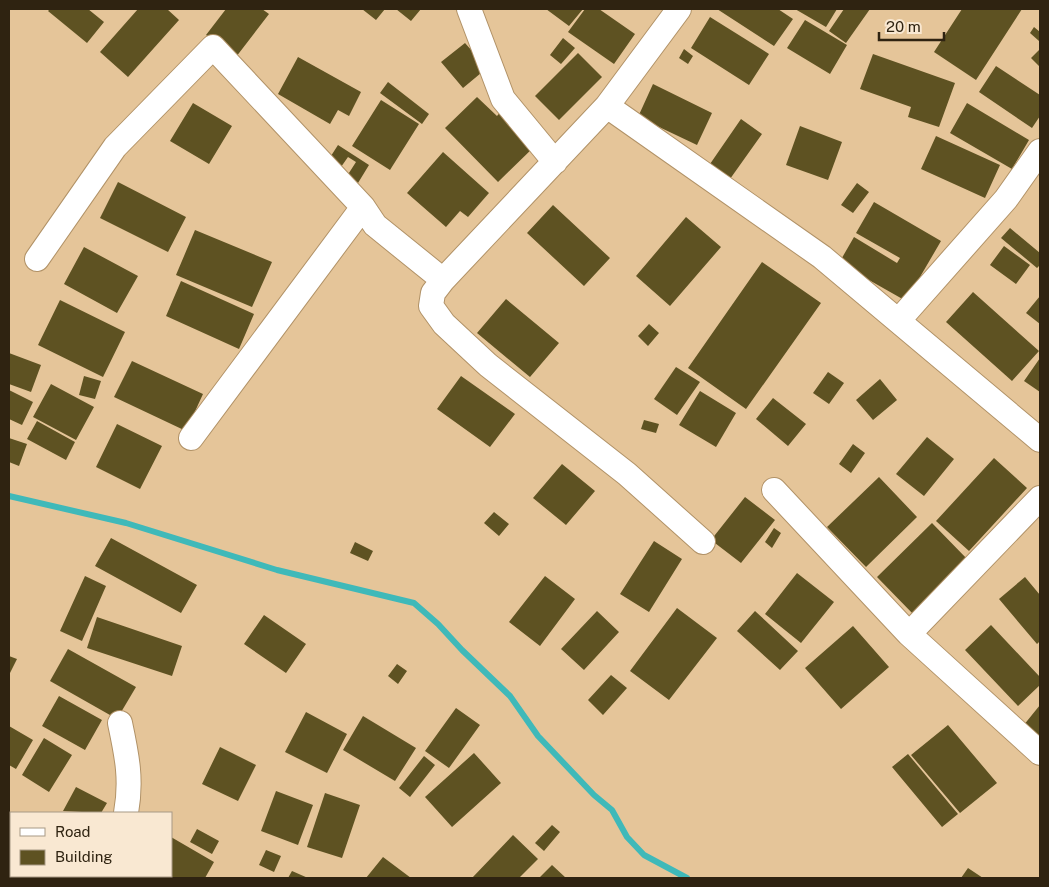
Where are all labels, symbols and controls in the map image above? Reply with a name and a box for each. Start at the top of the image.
scale bar [879,10,944,42]
text: 20 m [886,18,921,35]
legend [10,812,172,877]
text: Road [55,823,91,840]
text: Building [55,848,113,865]

